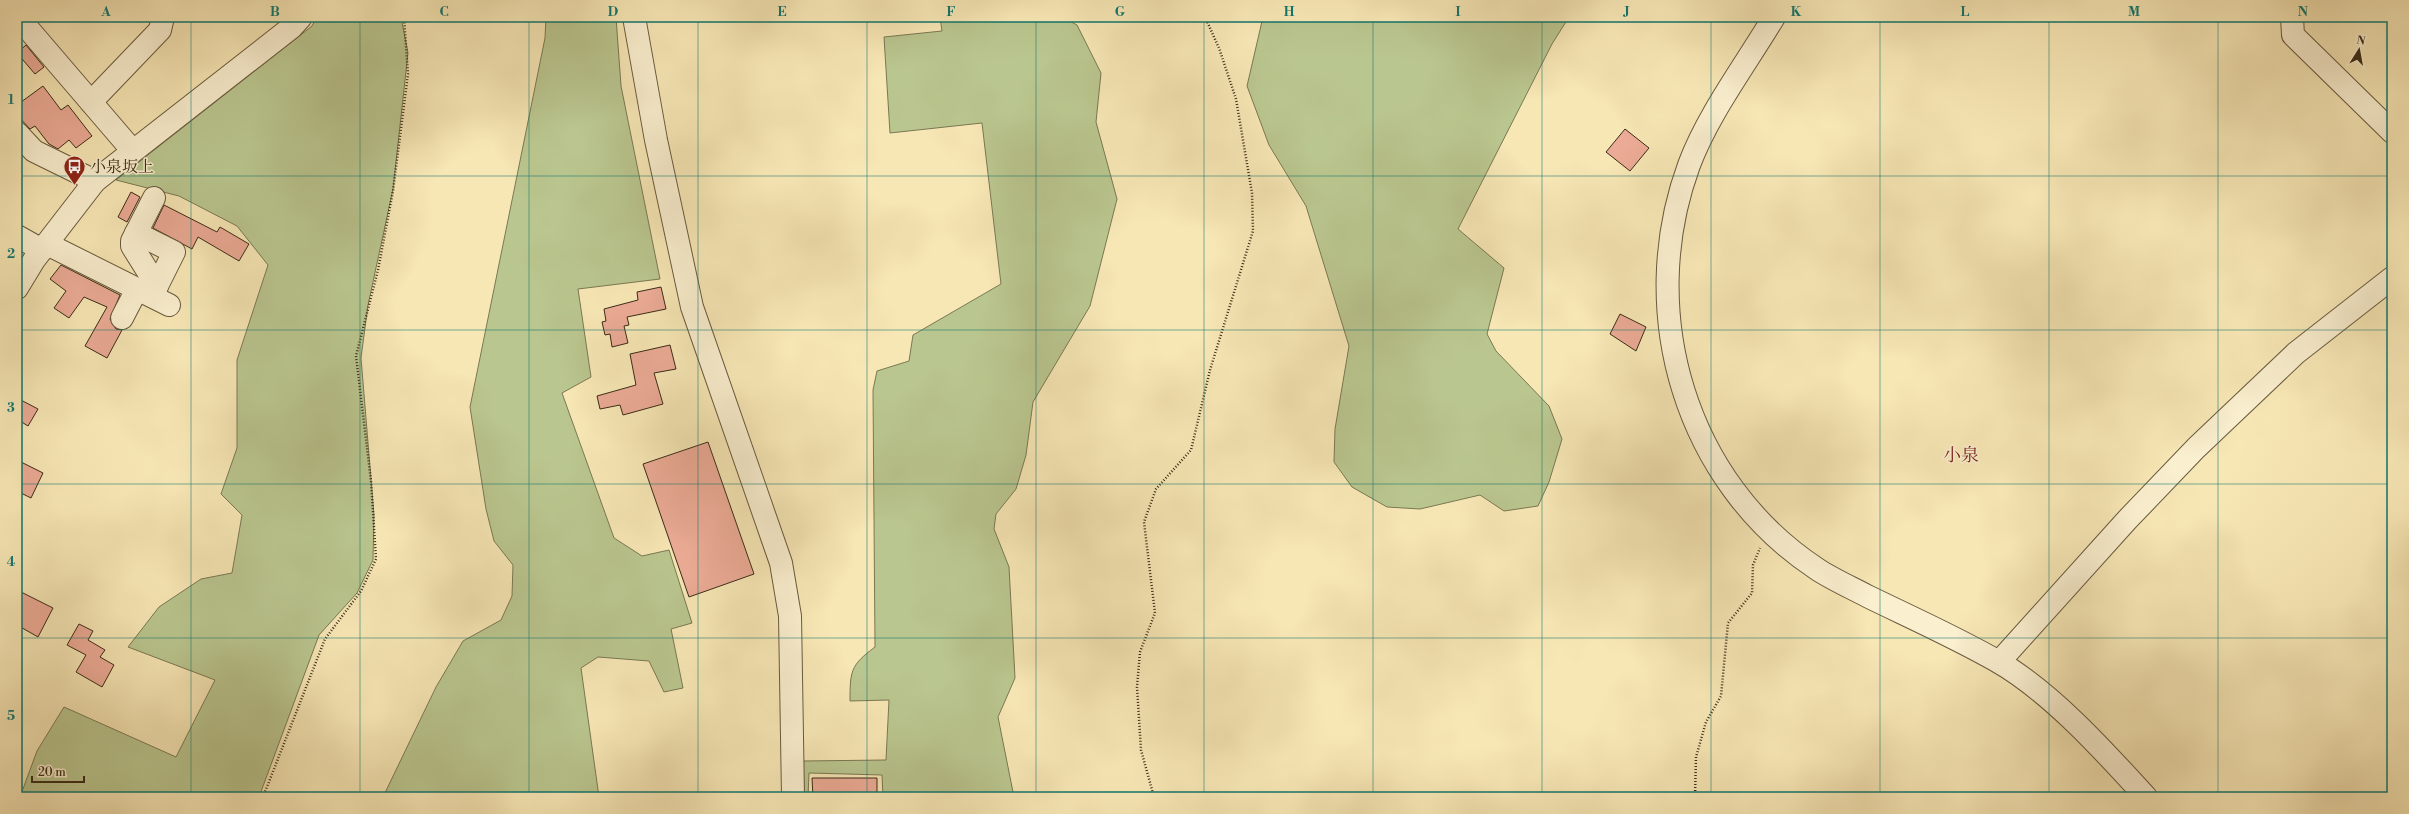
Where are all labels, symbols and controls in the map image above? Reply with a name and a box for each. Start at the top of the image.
text: A [100,4,111,20]
text: B [270,4,280,20]
text: C [439,4,449,20]
text: D [608,4,618,20]
text: E [777,4,787,20]
text: F [946,4,956,20]
text: G [1115,4,1126,20]
text: H [1284,4,1295,20]
text: I [1455,4,1461,20]
text: J [1622,4,1630,20]
text: K [1791,4,1802,20]
text: L [1961,4,1970,20]
text: M [2128,4,2140,20]
text: N [2298,4,2309,20]
north arrow [2339,30,2379,70]
text: N [2355,33,2367,49]
text: 1 [8,92,15,108]
bus stop icon: 小泉坂上 [61,154,87,187]
place label: 小泉坂上 [90,157,154,177]
text: 2 [7,246,15,262]
text: 3 [7,400,15,416]
district label: 小泉 [1943,444,1979,467]
text: 4 [7,554,16,570]
text: 5 [7,708,15,724]
scale bar [32,758,84,784]
text: 20 m [38,765,66,780]

